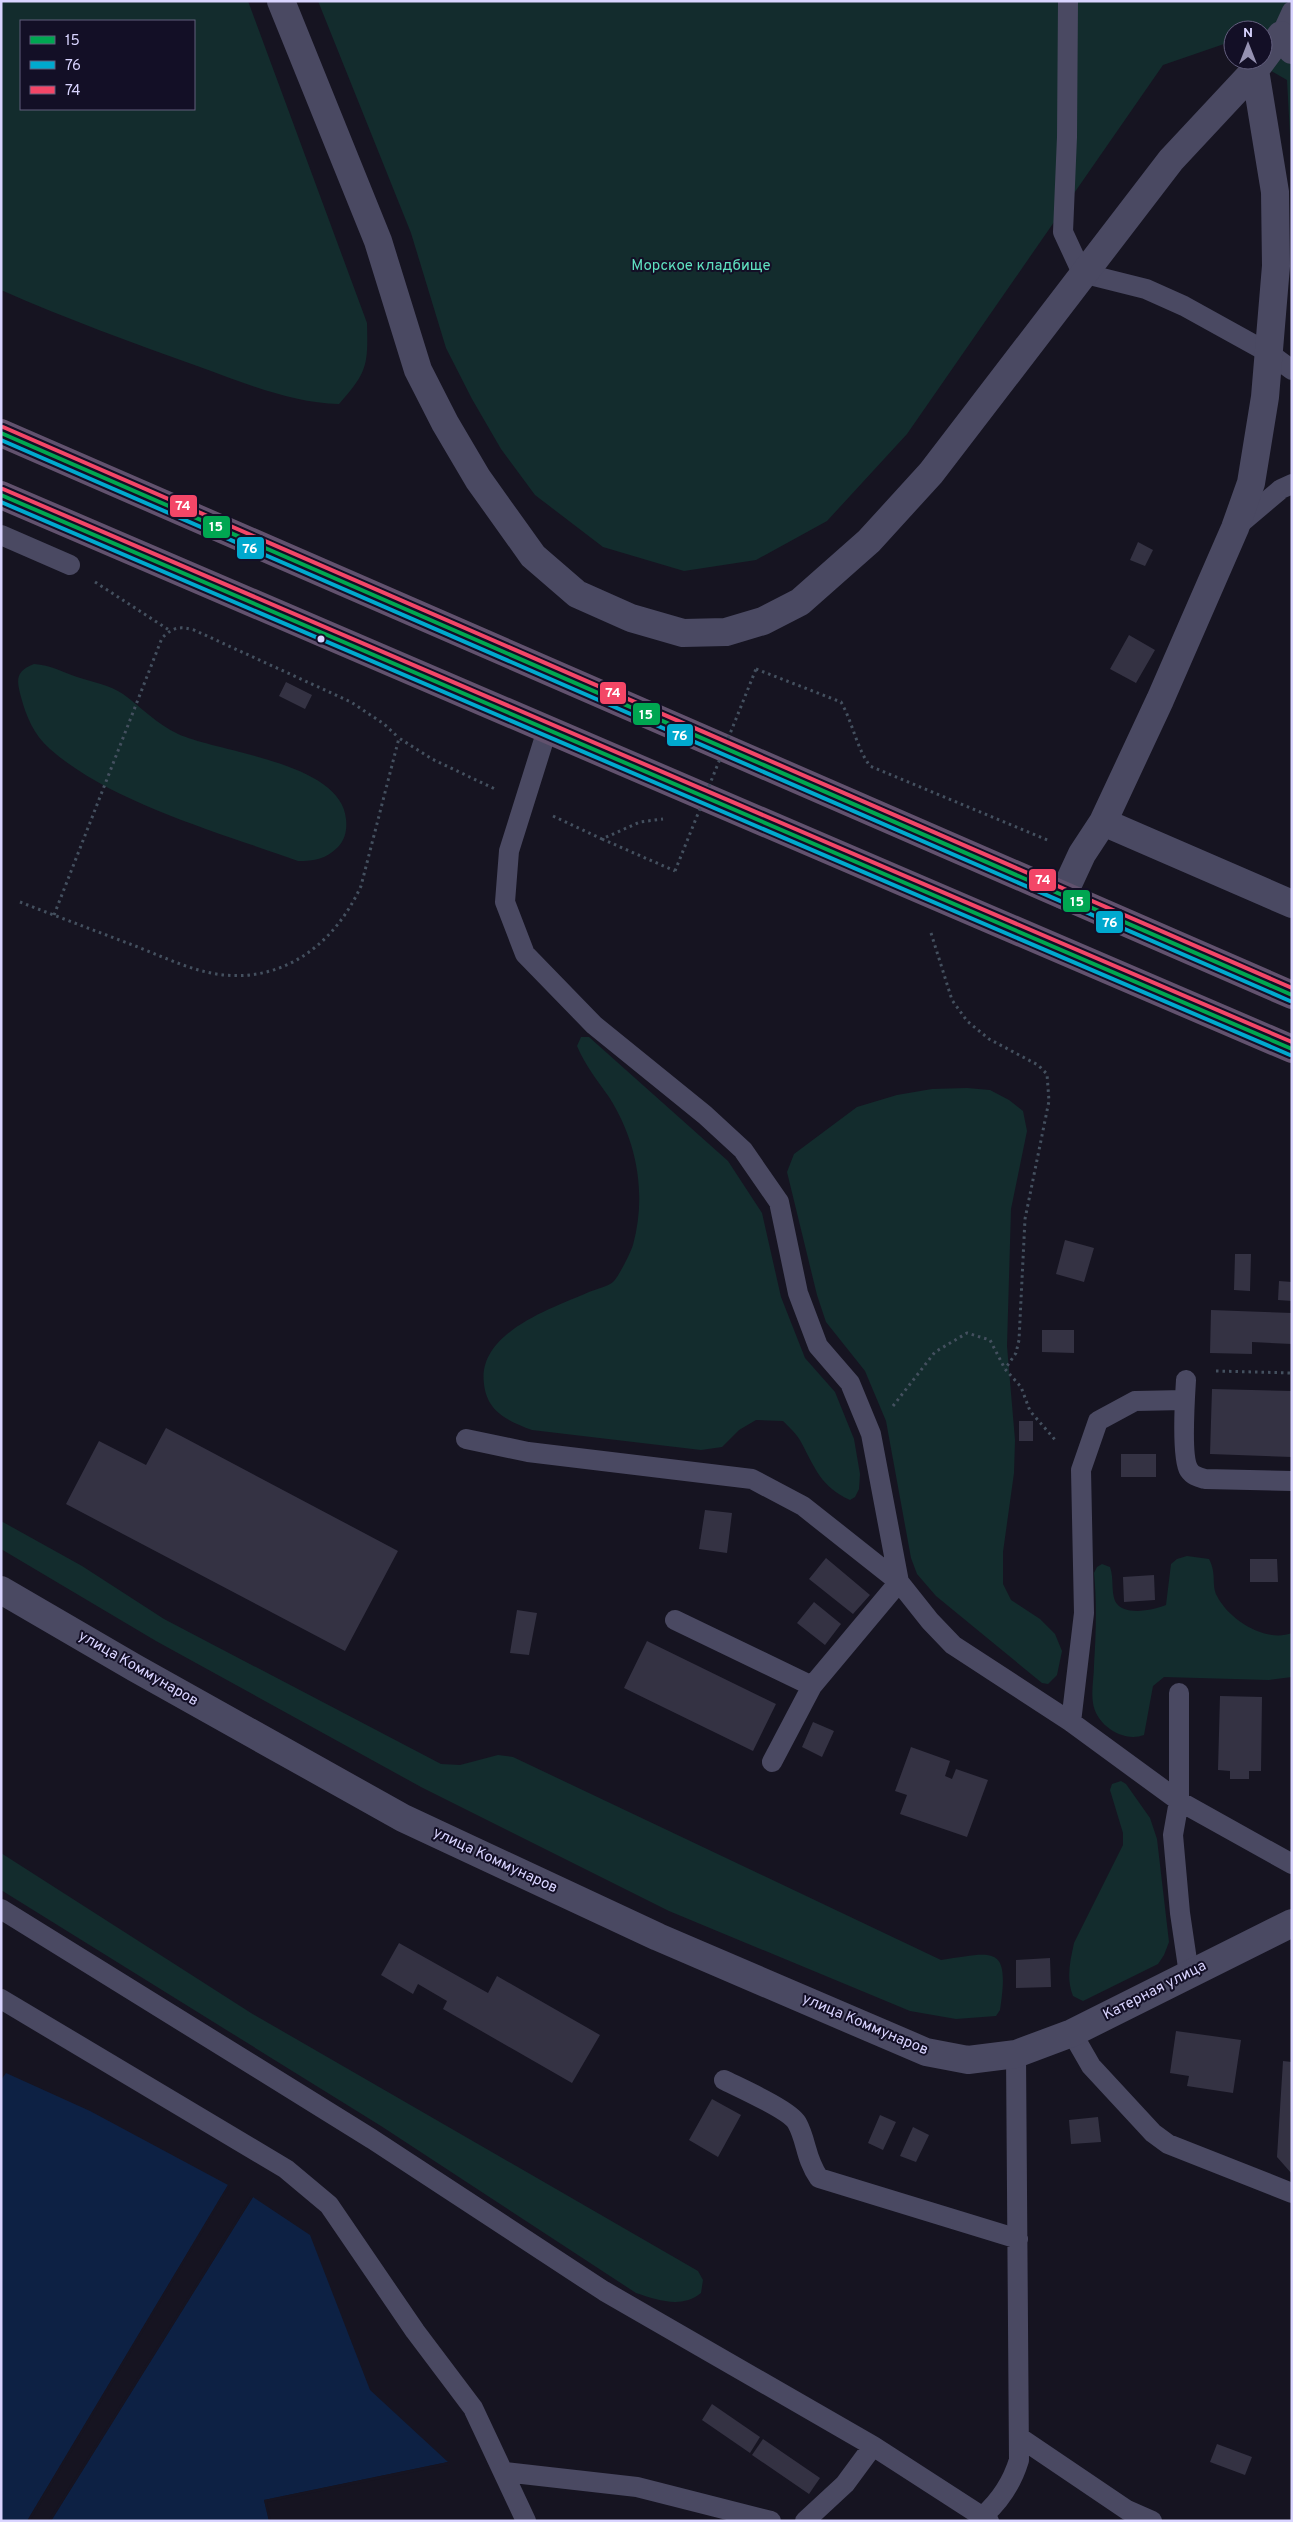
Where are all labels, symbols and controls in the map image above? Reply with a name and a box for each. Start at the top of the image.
legend [20,20,195,110]
north arrow [1223,20,1273,70]
text: N [1243,25,1253,42]
text: 15 [65,32,80,51]
text: 76 [65,57,81,76]
text: 74 [65,82,81,101]
park label: Морское кладбище [631,257,771,276]
line badge: 74 [169,494,198,518]
text: 74 [175,498,191,515]
line badge: 15 [202,515,231,539]
text: 15 [209,519,223,536]
line badge: 76 [236,536,265,560]
text: 76 [242,541,258,558]
unlabelled marker [316,634,326,644]
line badge: 74 [599,681,627,705]
text: 74 [605,685,621,702]
line badge: 15 [632,702,661,726]
text: 15 [639,707,653,724]
line badge: 76 [666,723,694,747]
text: 76 [672,728,688,745]
line badge: 74 [1028,868,1057,892]
text: 74 [1035,872,1051,889]
line badge: 15 [1062,889,1091,913]
text: 15 [1070,894,1084,911]
line badge: 76 [1095,910,1124,934]
text: 76 [1102,915,1118,932]
street label: улица Коммунаров [75,1627,201,1711]
street label: улица Коммунаров [430,1824,560,1898]
street label: Катерная улица [1100,1957,1210,2025]
street label: улица Коммунаров [799,1990,931,2060]

